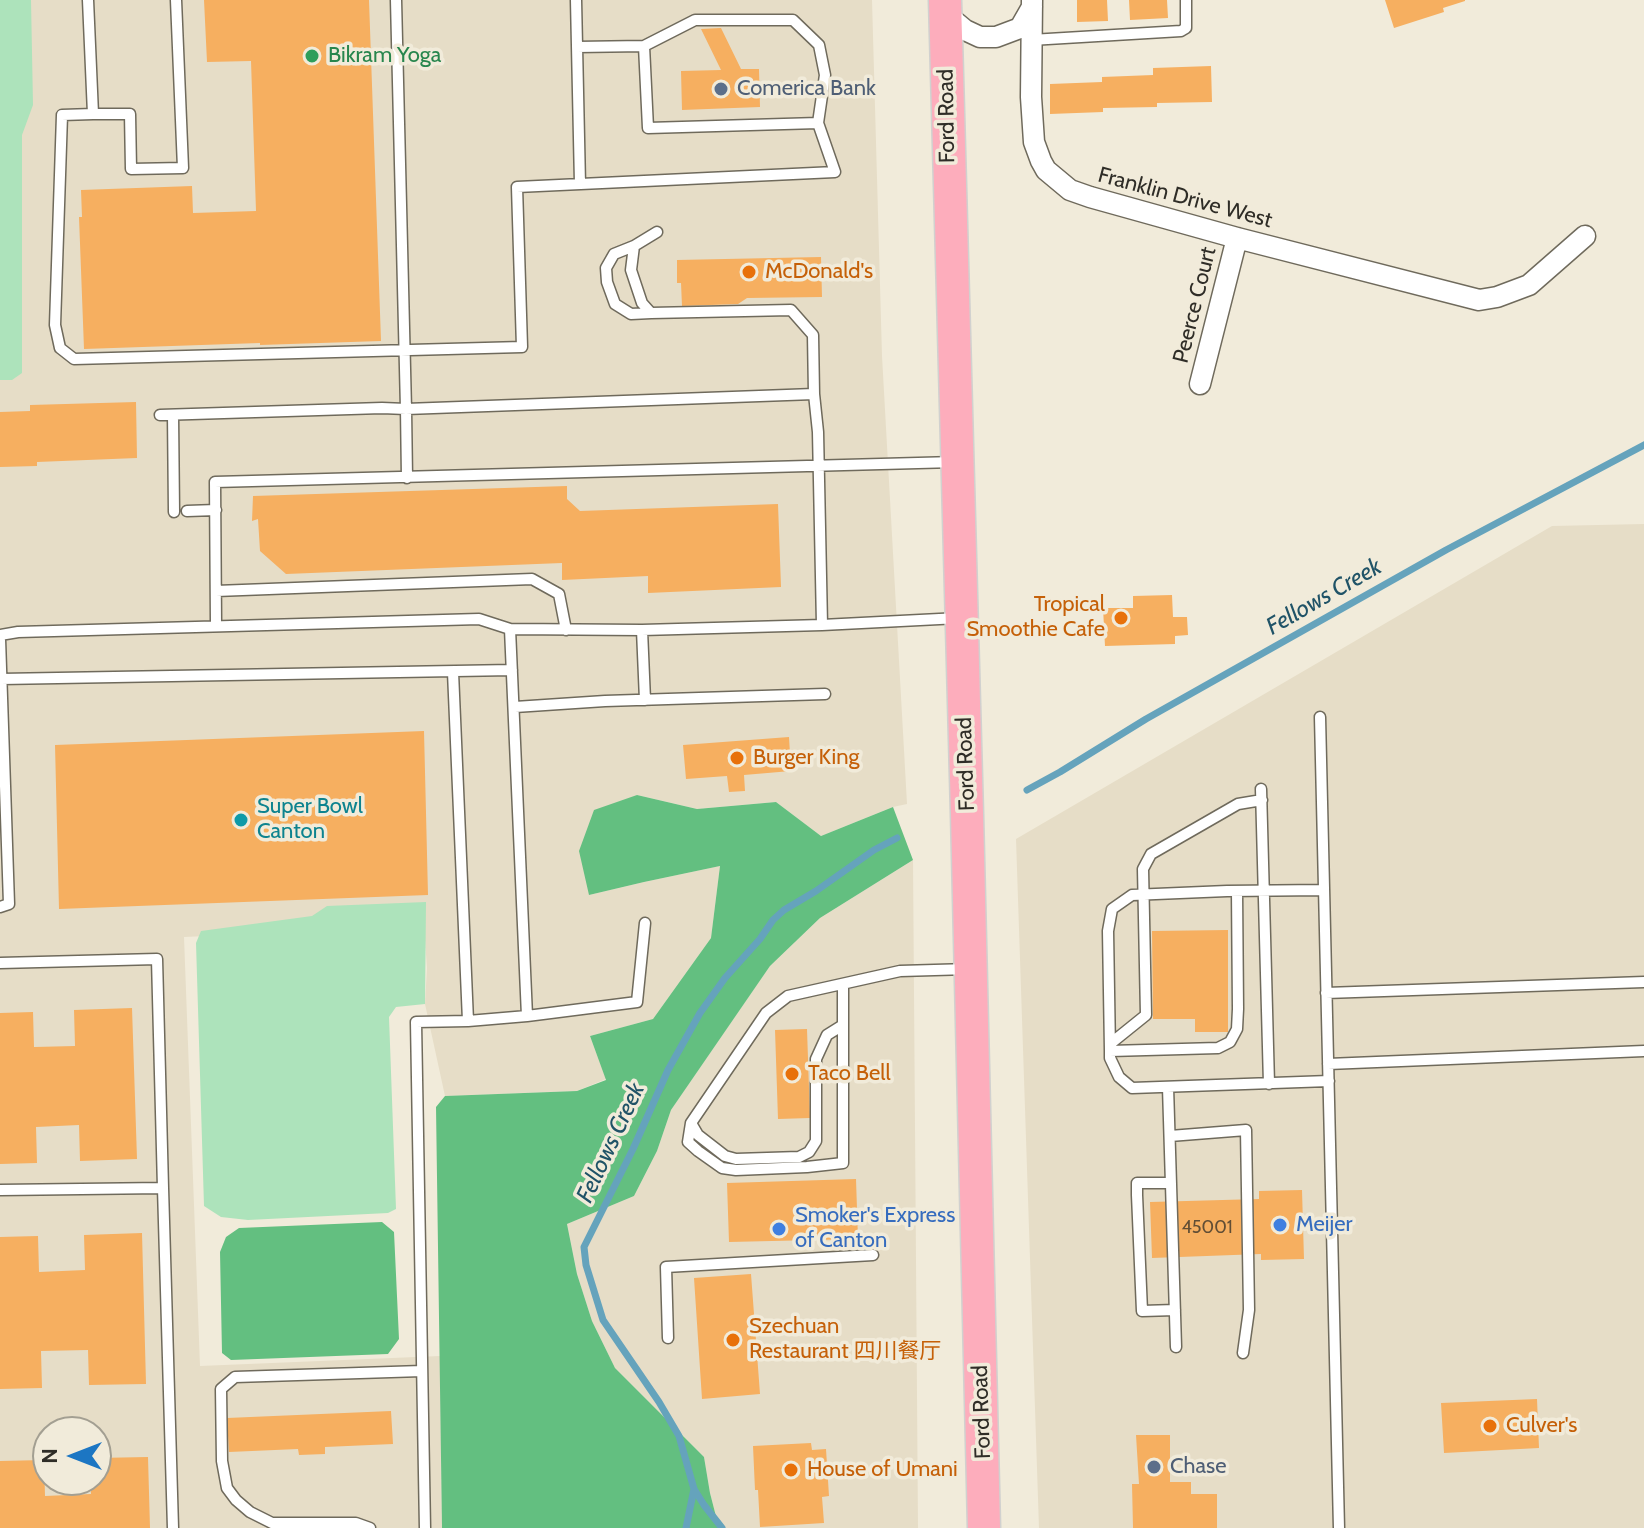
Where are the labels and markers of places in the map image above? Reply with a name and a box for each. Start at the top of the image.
place label: Bikram Yoga [328,43,441,69]
marker: Bikram Yoga [303,47,321,65]
place label: Comerica Bank [737,76,876,102]
marker: Comerica Bank [712,80,730,98]
place label: McDonald's [765,259,873,285]
marker: McDonald's [740,263,758,281]
place label: Tropical Smoothie Cafe [966,592,1105,644]
marker: Tropical Smoothie Cafe [1112,609,1130,627]
place label: Burger King [753,745,859,771]
marker: Burger King [728,749,746,767]
place label: Super Bowl Canton [257,794,363,846]
marker: Super Bowl Canton [232,811,250,829]
place label: Taco Bell [808,1061,891,1087]
marker: Taco Bell [783,1065,801,1083]
place label: Smoker's Express of Canton [795,1203,955,1254]
place label: Meijer [1296,1212,1352,1238]
marker: Meijer [1271,1216,1289,1234]
marker: Smoker's Express of Canton [770,1220,788,1238]
place label: Szechuan Restaurant 四川餐厅 [749,1314,942,1366]
marker: Szechuan Restaurant 四川餐厅 [724,1331,742,1349]
place label: Culver's [1506,1413,1577,1439]
marker: Culver's [1481,1417,1499,1435]
place label: Chase [1170,1454,1226,1480]
place label: House of Umani [807,1457,958,1483]
marker: Chase [1145,1458,1163,1476]
marker: House of Umani [782,1461,800,1479]

